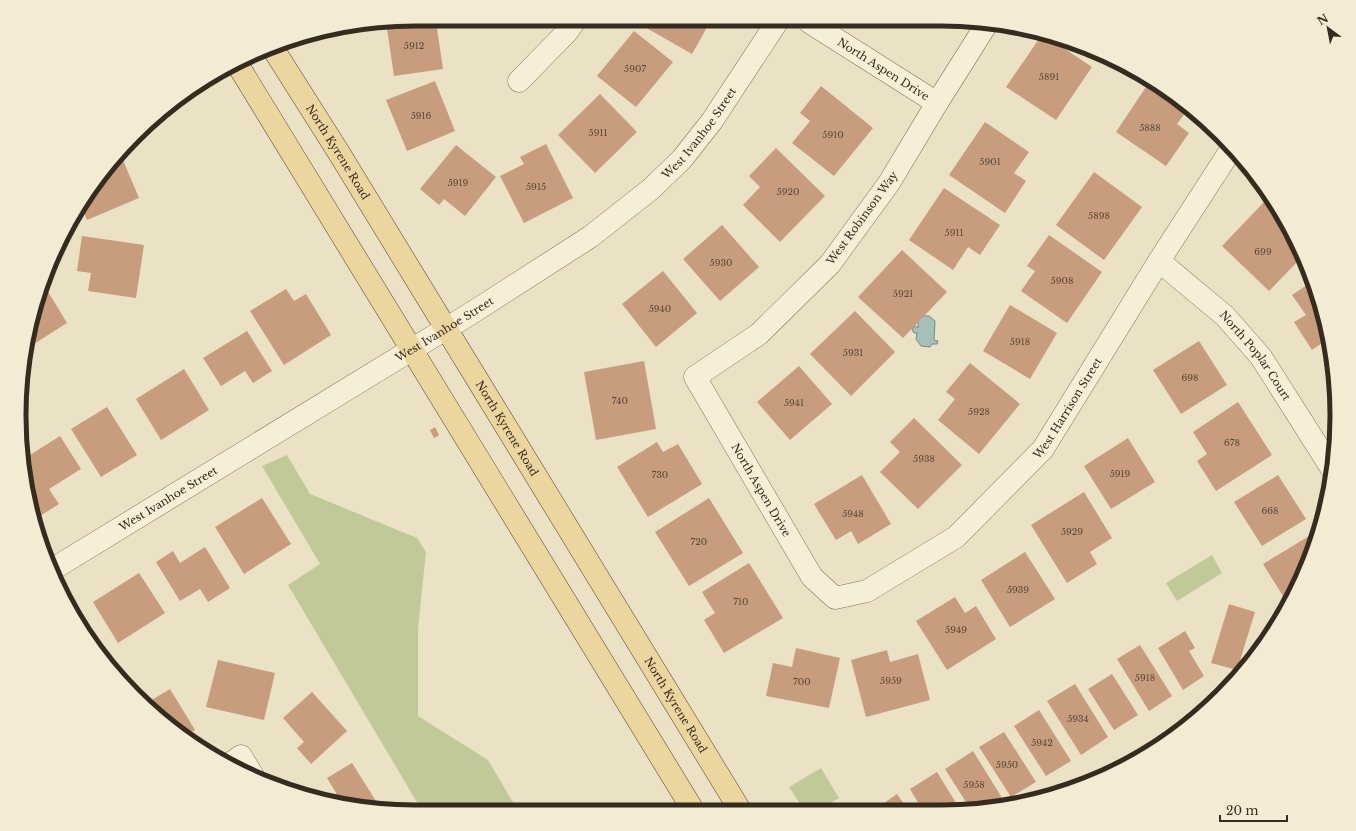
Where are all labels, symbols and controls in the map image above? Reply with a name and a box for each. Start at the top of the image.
north arrow [1308,8,1348,48]
text: N [1315,10,1331,28]
street label: North Aspen Drive [835,35,932,103]
house number: 5912 [404,40,424,51]
house number: 5907 [624,63,646,74]
house number: 5891 [1039,71,1059,82]
street label: West Ivanhoe Street [658,84,740,182]
street label: North Kyrene Road [303,102,373,203]
house number: 5916 [411,110,432,121]
house number: 5888 [1139,122,1161,133]
house number: 5911 [589,127,607,138]
house number: 5910 [822,129,844,140]
house number: 5901 [979,156,1001,167]
street label: West Robinson Way [823,168,901,268]
house number: 5919 [448,177,469,188]
house number: 5915 [526,181,546,192]
house number: 5920 [777,186,799,197]
house number: 5898 [1088,210,1110,221]
house number: 5911 [945,227,963,238]
house number: 699 [1254,246,1272,257]
house number: 5930 [710,257,732,268]
house number: 5908 [1051,275,1073,286]
house number: 5921 [893,288,913,299]
street label: West Ivanhoe Street [392,293,497,365]
house number: 5940 [649,303,671,314]
street label: North Poplar Court [1217,308,1294,404]
house number: 5918 [1010,336,1030,347]
house number: 5931 [843,347,863,358]
street label: West Harrison Street [1029,354,1105,463]
house number: 698 [1181,372,1199,383]
street label: North Kyrene Road [473,378,542,479]
house number: 740 [612,395,628,406]
house number: 5941 [784,397,804,408]
house number: 5928 [968,406,990,417]
house number: 678 [1224,437,1240,448]
street label: North Aspen Drive [728,441,794,539]
house number: 5938 [913,453,935,464]
street label: West Ivanhoe Street [116,463,221,534]
house number: 5919 [1110,468,1131,479]
house number: 730 [652,469,668,480]
house number: 668 [1261,505,1279,516]
house number: 5948 [842,508,864,519]
house number: 5929 [1061,526,1083,537]
house number: 720 [691,536,707,547]
house number: 5939 [1007,584,1029,595]
house number: 710 [734,596,748,607]
house number: 5949 [945,624,967,635]
street label: North Kyrene Road [641,655,711,756]
house number: 5918 [1135,672,1155,683]
house number: 5959 [880,675,902,686]
house number: 700 [793,676,811,687]
house number: 5934 [1067,713,1089,724]
house number: 5942 [1031,737,1053,748]
house number: 5950 [996,759,1018,770]
house number: 5958 [963,779,985,790]
scale bar [1220,797,1287,823]
text: 20 m [1226,803,1258,818]

